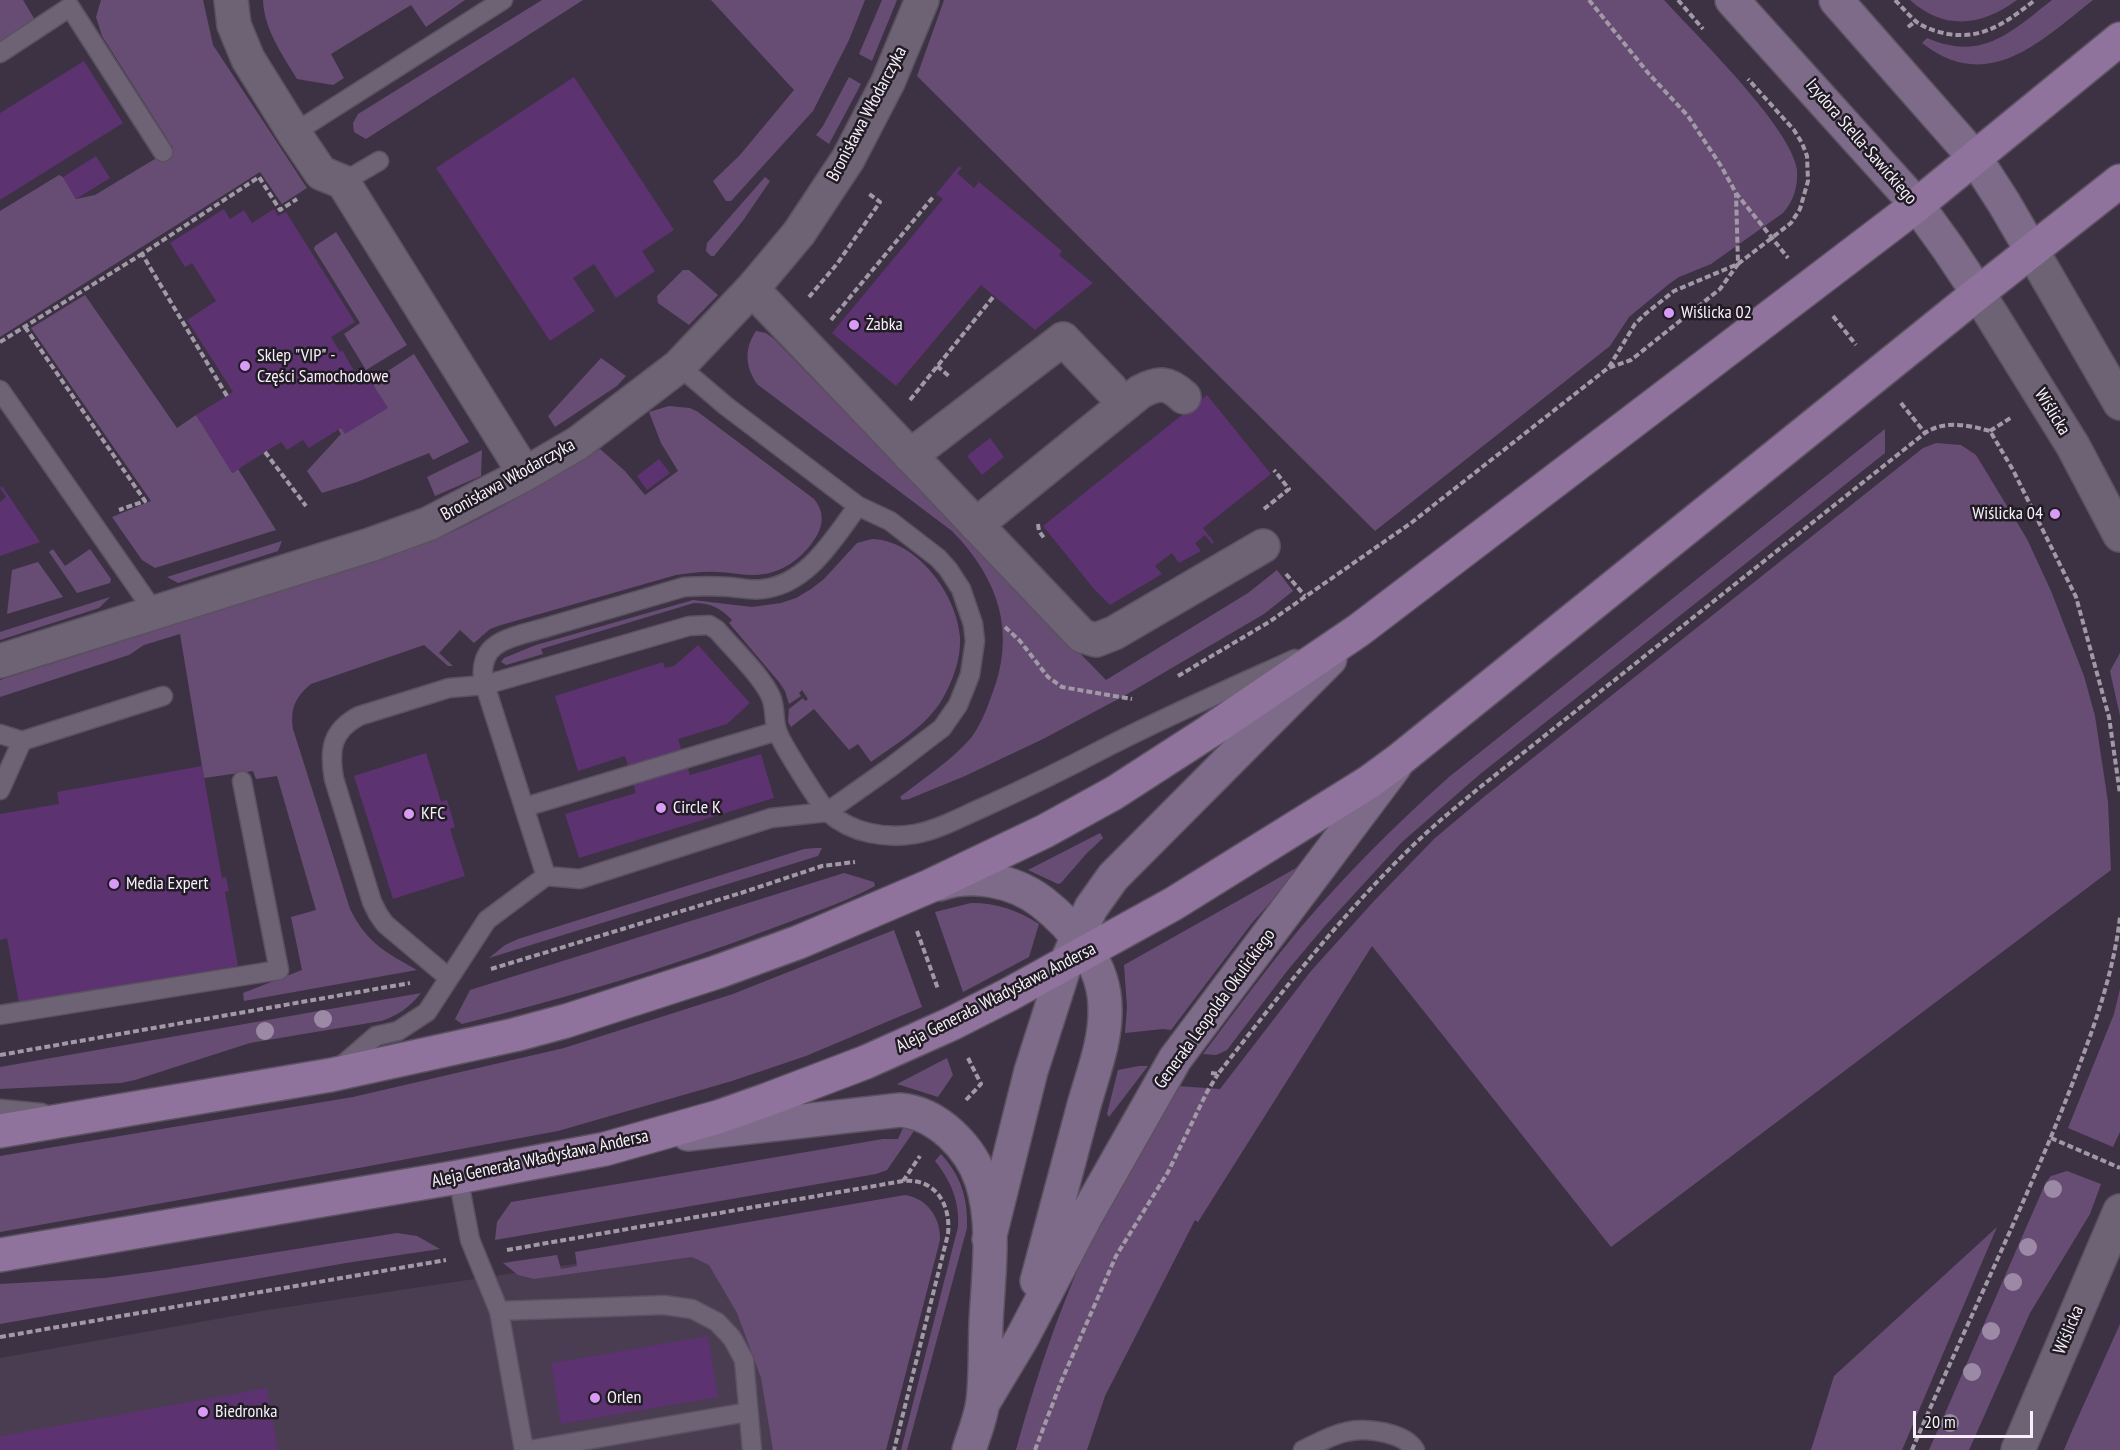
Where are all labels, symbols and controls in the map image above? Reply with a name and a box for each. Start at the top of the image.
street label: Bronisława Włodarczyka [822,43,912,185]
street label: Izydora Stella-Sawickiego [1801,75,1921,209]
place label: Wiślicka 02 [1681,302,1752,324]
marker: Wiślicka 02 [1662,306,1676,320]
place label: Żabka [866,314,903,336]
marker: Żabka [847,318,861,332]
place label: Sklep "VIP" - Części Samochodowe [257,345,389,388]
marker: Sklep "VIP" - Części Samochodowe [238,359,252,373]
street label: Wiślicka [2029,385,2075,439]
street label: Bronisława Włodarczyka [437,434,579,526]
place label: Wiślicka 04 [1972,503,2043,525]
marker: Wiślicka 04 [2048,507,2062,521]
place label: Circle K [673,797,721,819]
marker: Circle K [654,801,668,815]
place label: KFC [421,803,446,825]
marker: KFC [402,807,416,821]
place label: Media Expert [126,873,208,895]
marker: Media Expert [107,877,121,891]
street label: Generała Leopolda Okulickiego [1150,925,1280,1093]
street label: Aleja Generała Władysława Andersa [893,938,1099,1058]
street label: Aleja Generała Władysława Andersa [430,1125,650,1193]
street label: Wiślicka [2049,1302,2089,1358]
place label: Orlen [607,1387,641,1409]
marker: Orlen [588,1391,602,1405]
scale bar [1916,1399,2036,1437]
place label: Biedronka [215,1401,277,1423]
marker: Biedronka [196,1405,210,1419]
text: 20 m [1924,1410,1956,1433]

